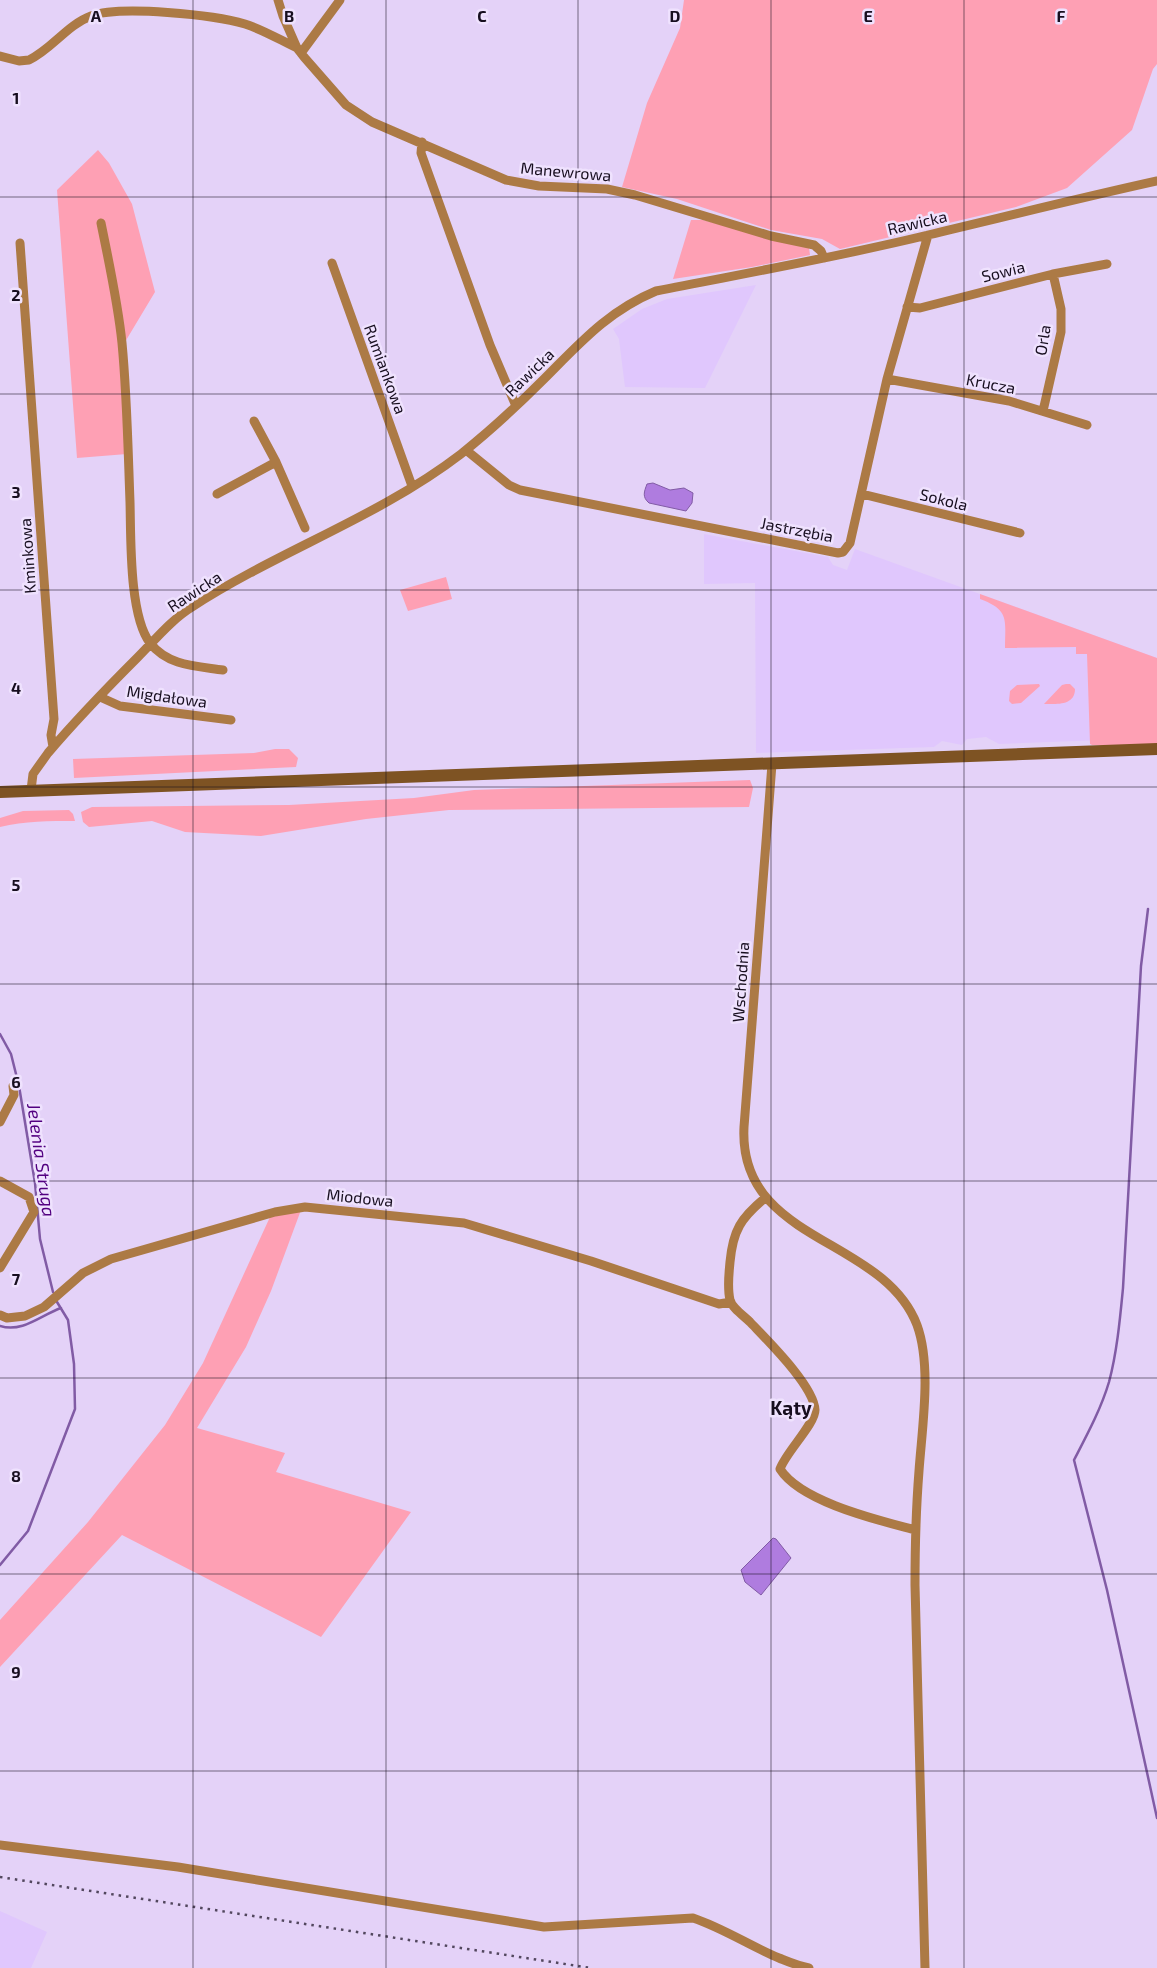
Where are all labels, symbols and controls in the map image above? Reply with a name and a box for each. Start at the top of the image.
text: A [91,6,102,25]
text: B [284,6,294,25]
text: C [477,6,487,25]
text: D [670,6,681,25]
text: E [863,6,873,25]
text: F [1057,6,1066,25]
text: 1 [13,88,19,107]
street label: Manewrowa [520,158,612,184]
street label: Rawicka [885,206,949,238]
street label: Sowia [979,256,1027,286]
text: 2 [11,285,21,304]
street label: Rumiankowa [361,322,411,416]
street label: Orla [1030,323,1054,357]
street label: Rawicka [501,344,557,400]
street label: Krucza [965,369,1017,397]
text: 3 [11,482,21,501]
street label: Sokola [918,484,970,514]
street label: Jastrzębia [759,513,835,545]
street label: Kminkowa [15,518,39,594]
street label: Rawicka [163,567,225,615]
text: 4 [11,678,21,697]
street label: Migdałowa [126,681,208,711]
text: 5 [12,875,21,894]
street label: Wschodnia [728,941,752,1023]
text: 6 [11,1072,21,1091]
water label: Jelenia Struga [23,1101,61,1218]
street label: Miodowa [326,1184,394,1210]
text: 7 [12,1269,21,1288]
district label: Kąty [770,1396,812,1420]
text: 8 [11,1466,21,1485]
text: 9 [11,1662,21,1681]

